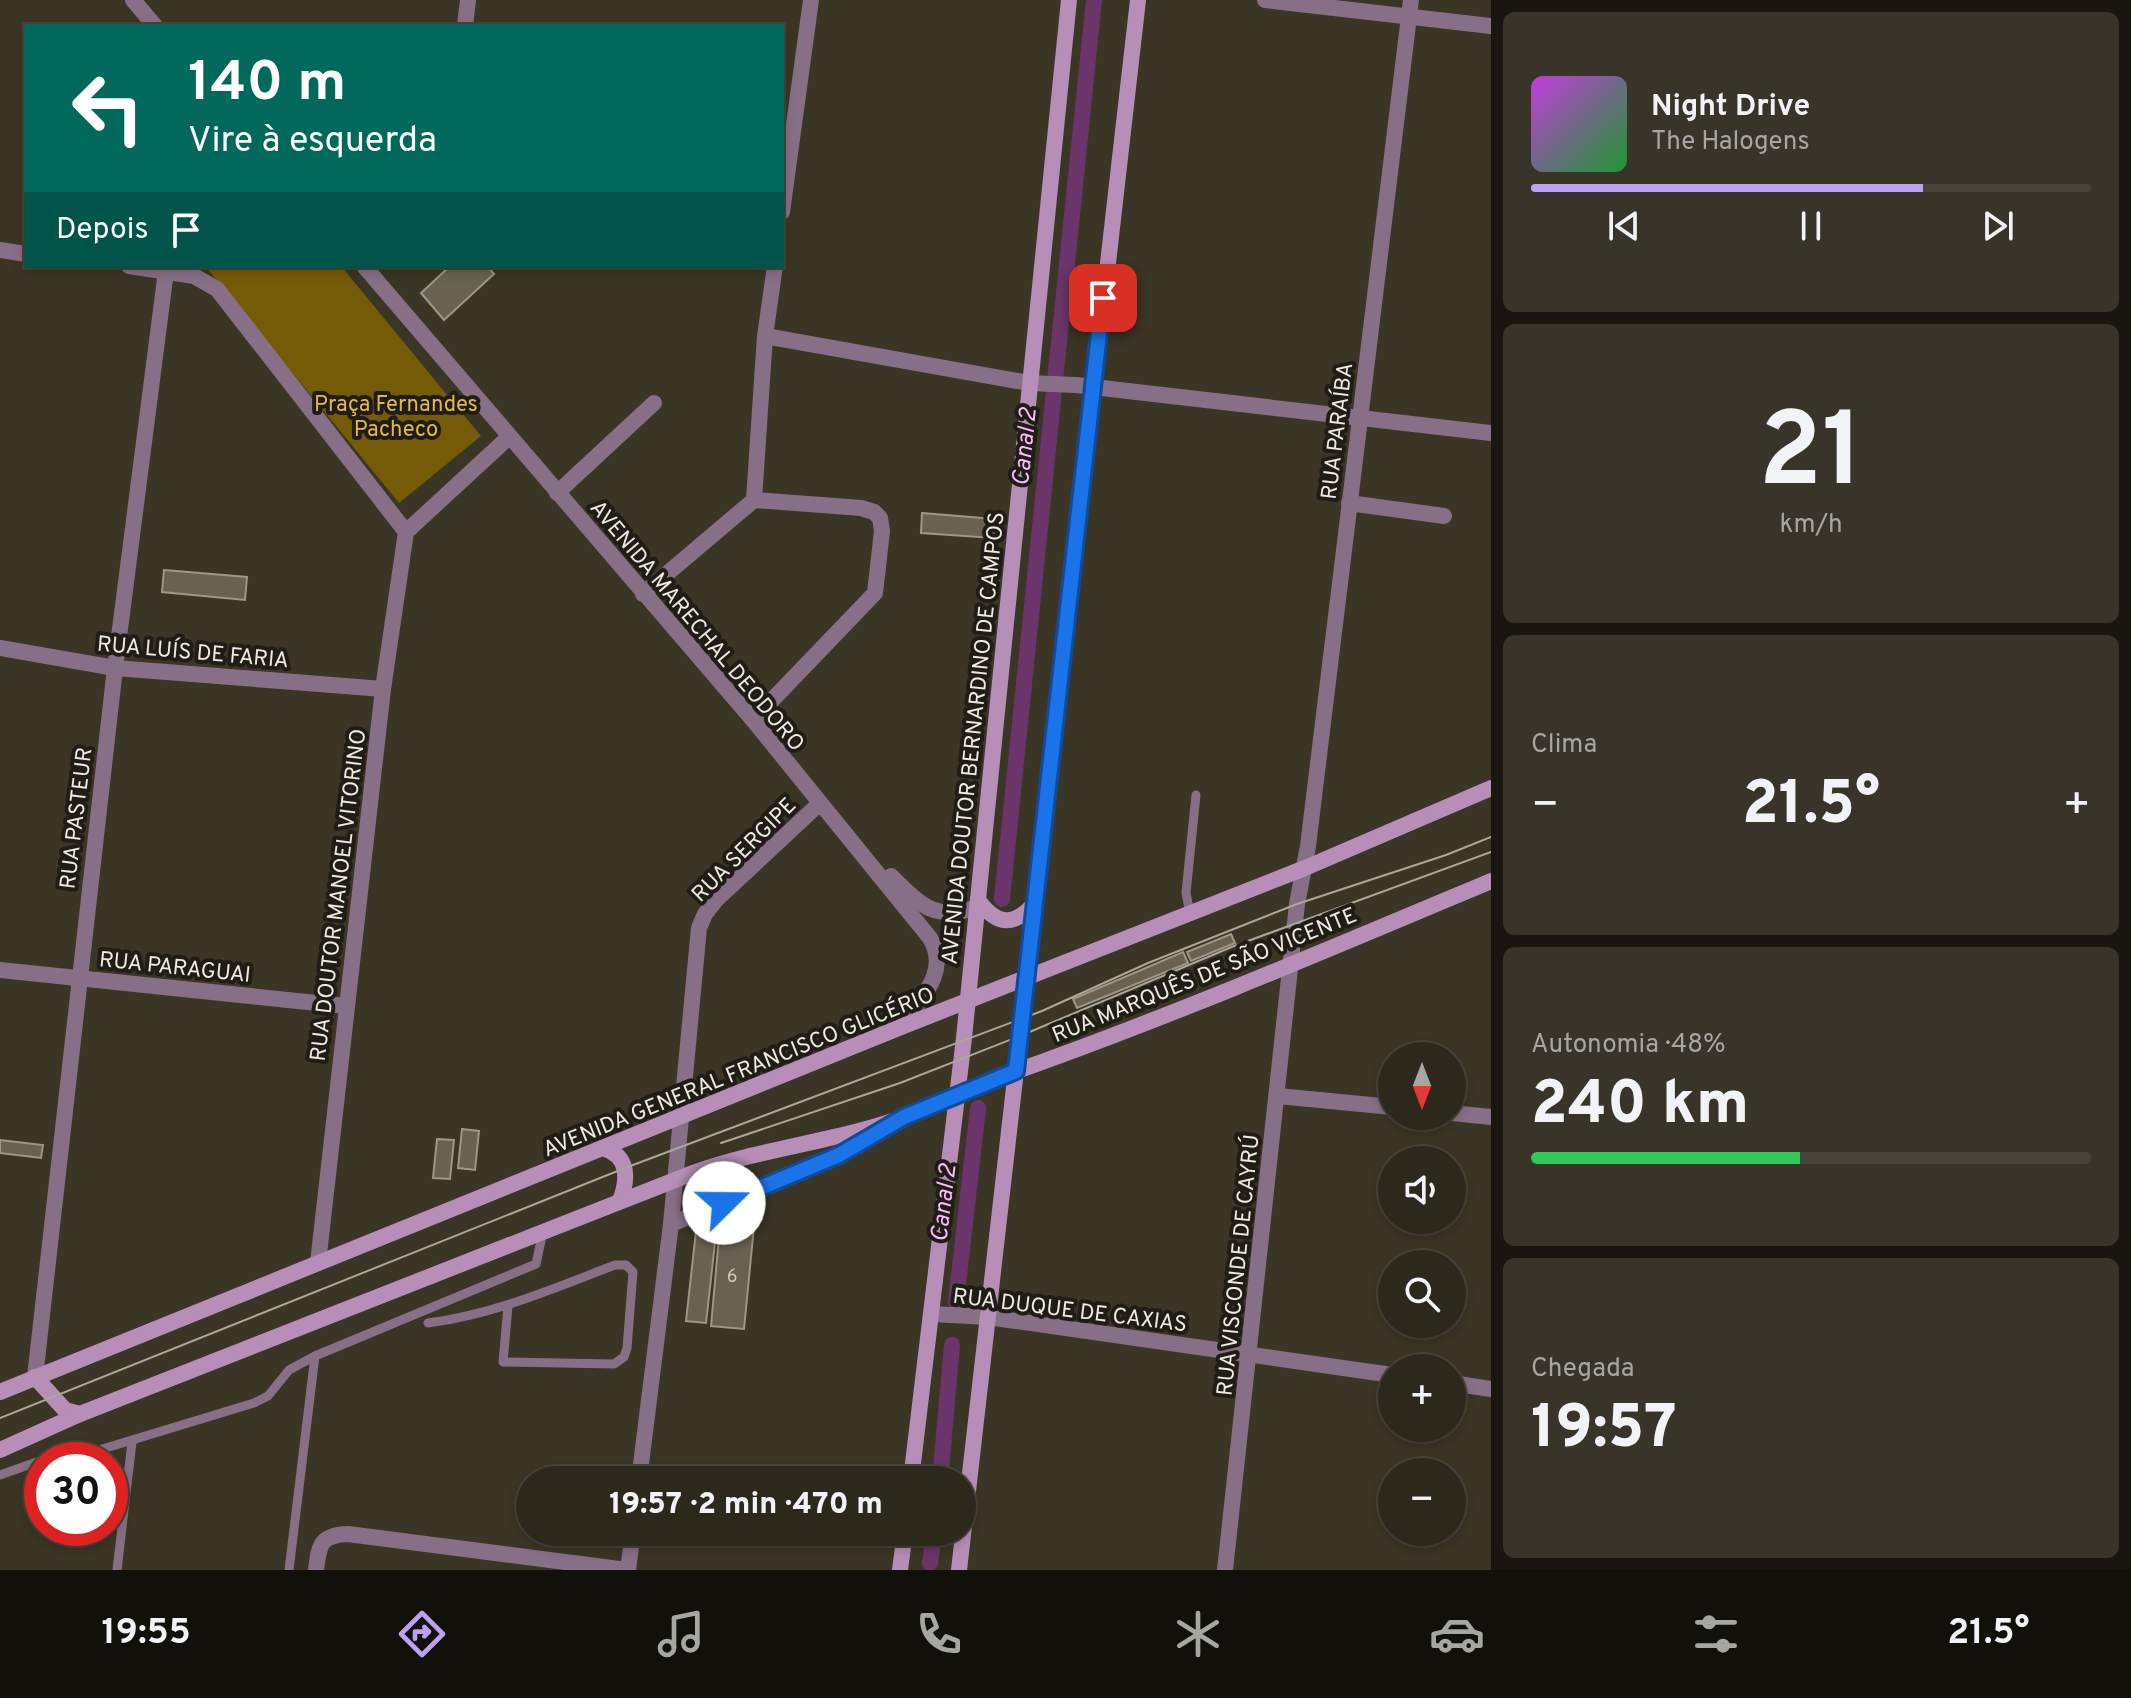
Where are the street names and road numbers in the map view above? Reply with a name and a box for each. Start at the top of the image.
street label: RUA PARAÍBA [1315,361,1360,501]
street label: AVENIDA MARECHAL DEODORO [583,496,809,758]
street label: AVENIDA DOUTOR BERNARDINO DE CAMPOS [937,511,1012,966]
street label: RUA LUÍS DE FARIA [96,630,290,675]
street label: RUA DOUTOR MANOEL VITORINO [306,728,373,1063]
street label: RUA PASTEUR [55,746,100,891]
street label: RUA SERGIPE [687,793,803,909]
street label: RUA MARQUÊS DE SÃO VICENTE [1048,901,1361,1050]
street label: RUA PARAGUAI [98,947,252,990]
street label: AVENIDA GENERAL FRANCISCO GLICÉRIO [539,980,939,1164]
street label: RUA VISCONDE DE CAYRÚ [1209,1133,1267,1397]
street label: RUA DUQUE DE CAXIAS [951,1284,1188,1339]

